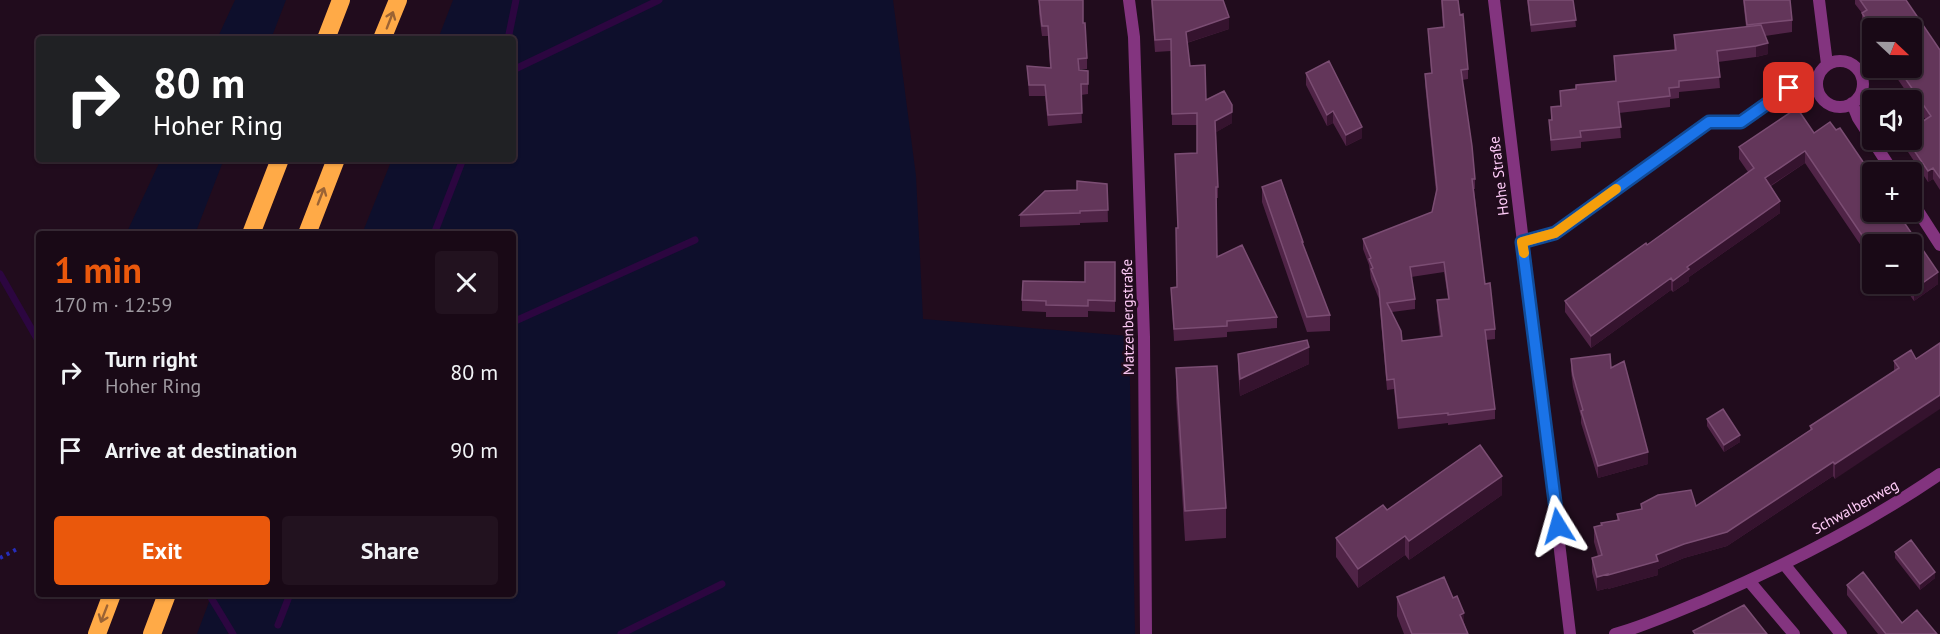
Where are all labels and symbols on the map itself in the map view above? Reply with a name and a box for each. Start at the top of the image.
one-way arrow [385,11,396,29]
north arrow [1862,18,1922,78]
pin [1763,62,1814,113]
street label: Hohe Straße [1484,135,1513,217]
one-way arrow [317,188,328,206]
street label: Matzenbergstraße [1117,259,1138,375]
street label: Schwalbenweg [1808,475,1901,538]
position arrow [1526,494,1590,558]
one-way arrow [98,604,109,623]

